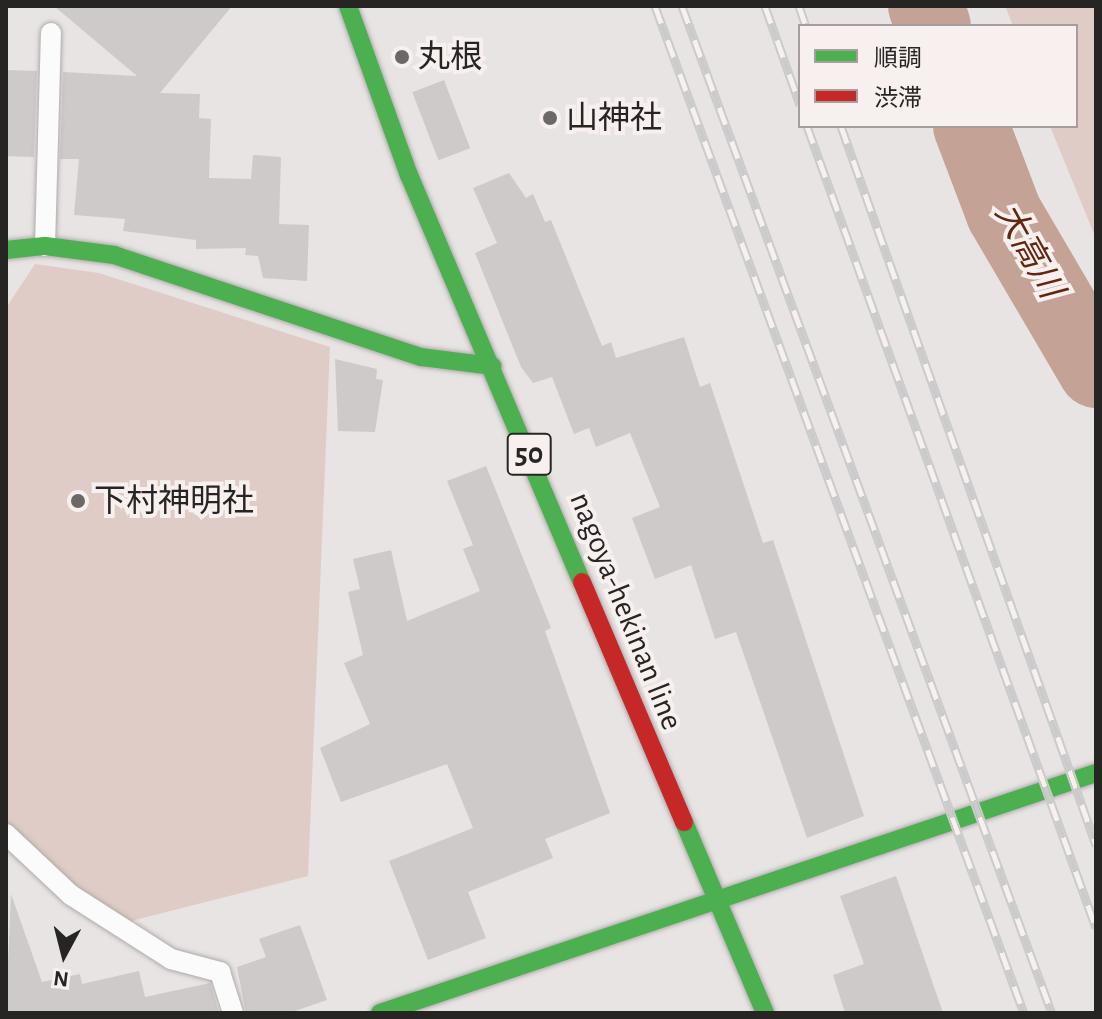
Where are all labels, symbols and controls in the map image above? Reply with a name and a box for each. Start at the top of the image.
legend [798,24,1078,128]
place label: 丸根 [418,38,482,76]
text: 順調 [874,47,922,71]
marker: 丸根 [393,48,411,66]
text: 渋滞 [874,87,922,111]
place label: 山神社 [566,99,662,137]
marker: 山神社 [541,109,559,127]
water label: 大高川 [985,197,1071,305]
road number: 50 [505,428,553,480]
place label: 下村神明社 [94,482,254,520]
street label: nagoya-hekinan line [561,486,691,736]
marker: 下村神明社 [69,492,87,510]
north arrow [24,915,104,995]
text: N [52,967,70,991]

